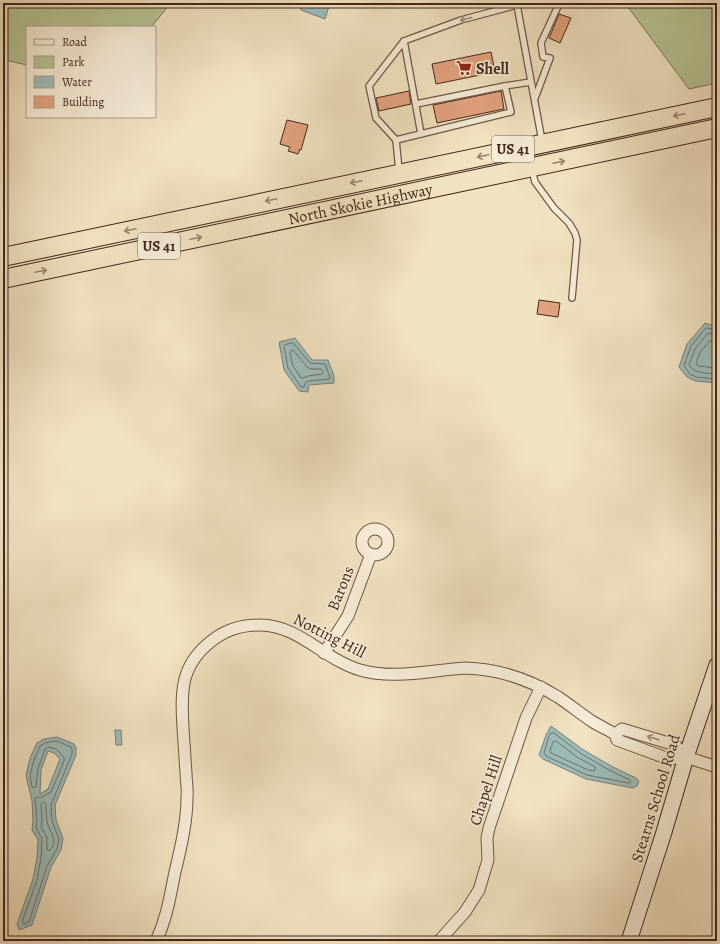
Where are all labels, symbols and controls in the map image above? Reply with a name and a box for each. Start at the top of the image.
one-way arrow [460,15,473,23]
legend [26,26,156,118]
text: Road [62,34,88,50]
text: Park [62,54,85,70]
place label: Shell [476,58,510,80]
supermarket icon: Shell [455,59,473,77]
text: Water [61,74,92,90]
text: Building [62,94,104,110]
one-way arrow [673,111,686,119]
road number: US 41 [492,136,534,162]
one-way arrow [477,152,490,160]
one-way arrow [552,157,565,165]
street label: North Skokie Highway [286,178,435,230]
one-way arrow [350,179,363,187]
one-way arrow [264,197,277,205]
one-way arrow [123,226,136,234]
road number: US 41 [138,233,180,259]
one-way arrow [189,234,202,242]
one-way arrow [34,266,47,274]
street label: Barons [322,563,360,614]
street label: Notting Hill [290,608,370,664]
street label: Stearns School Road [626,731,686,865]
one-way arrow [647,734,659,742]
street label: Chapel Hill [464,752,508,828]

